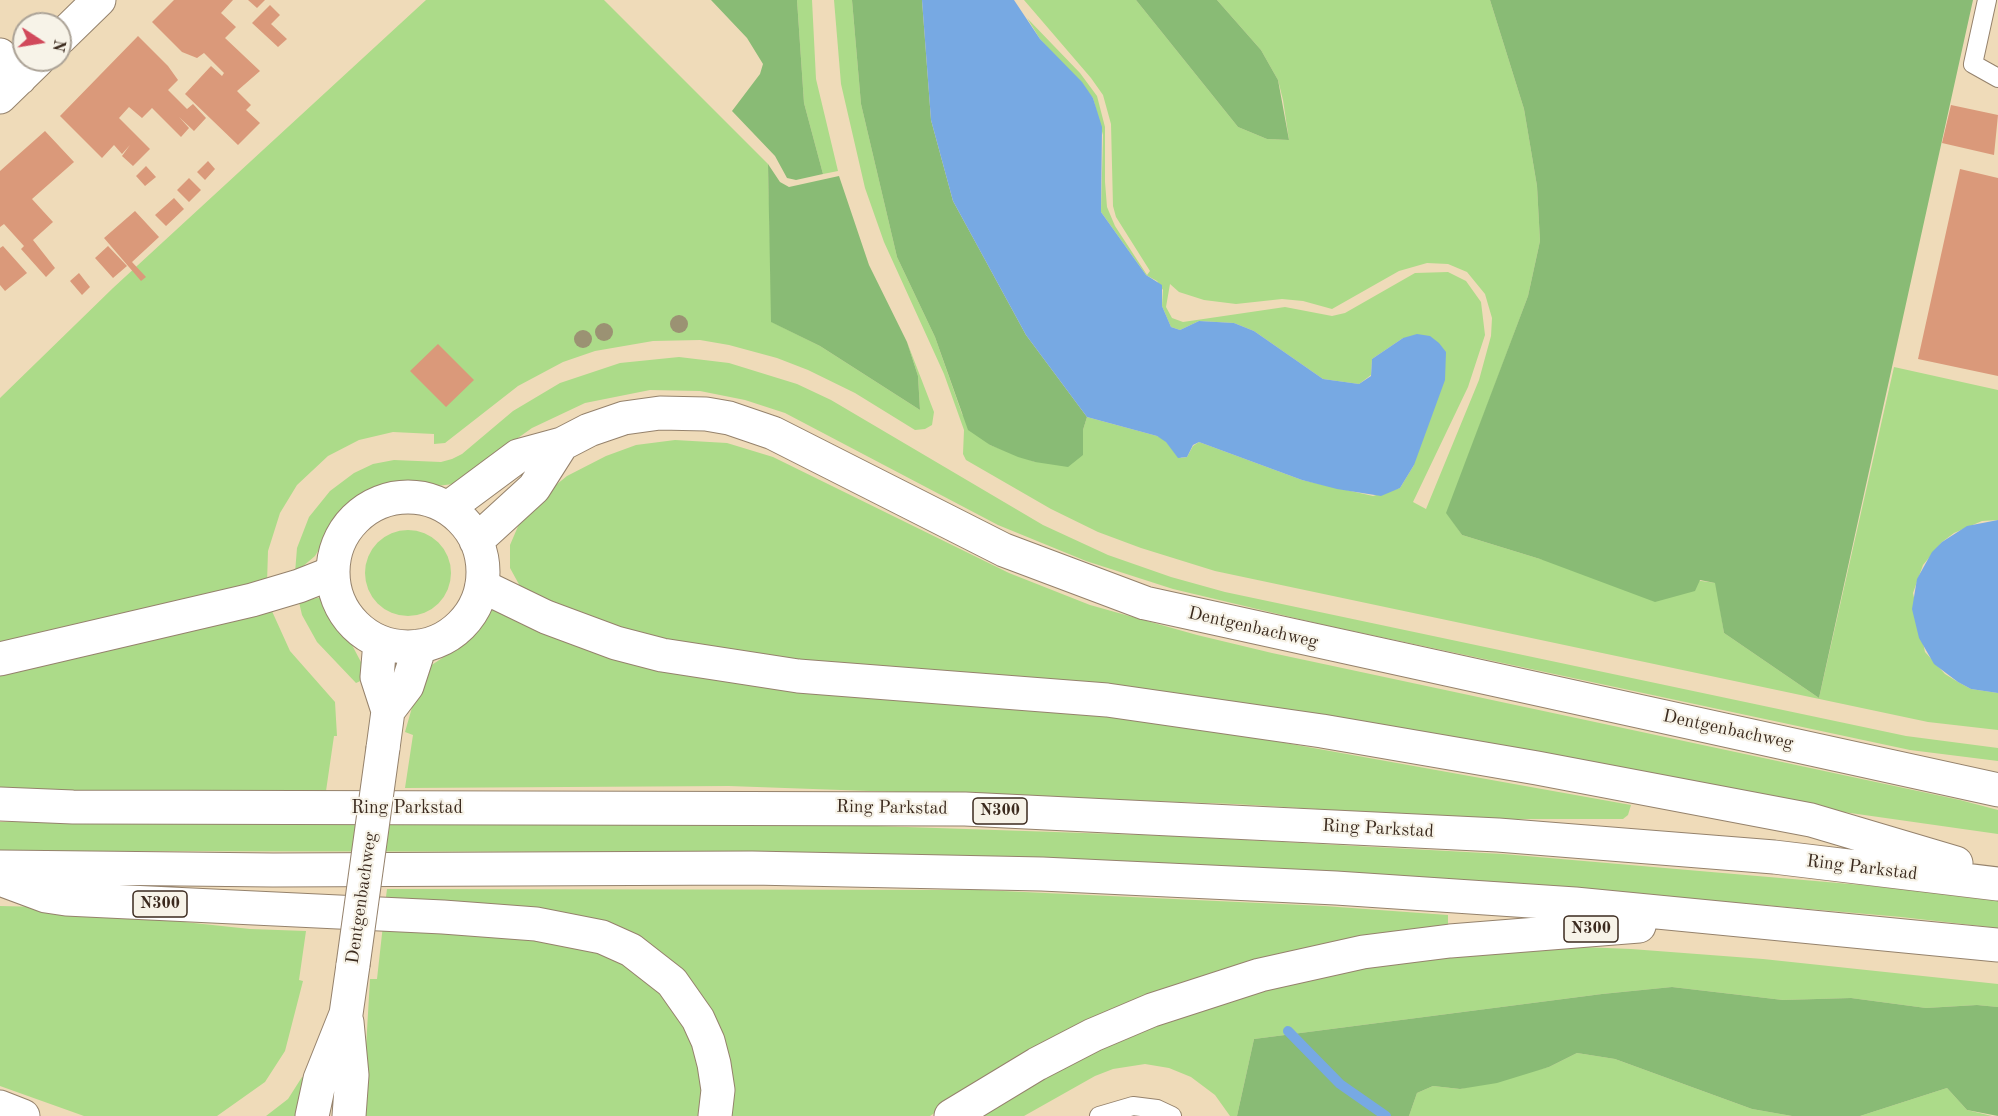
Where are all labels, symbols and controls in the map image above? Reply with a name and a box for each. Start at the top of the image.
north arrow [12,12,72,72]
text: N [49,38,67,53]
street label: Dentgenbachweg [1186,603,1320,653]
street label: Dentgenbachweg [1661,706,1795,754]
street label: Ring Parkstad [836,796,948,820]
street label: Ring Parkstad [351,797,463,819]
road number: N300 [973,798,1027,824]
street label: Ring Parkstad [1322,815,1434,843]
street label: Dentgenbachweg [342,831,382,965]
street label: Ring Parkstad [1805,850,1919,886]
road number: N300 [133,891,187,917]
road number: N300 [1564,916,1618,942]

